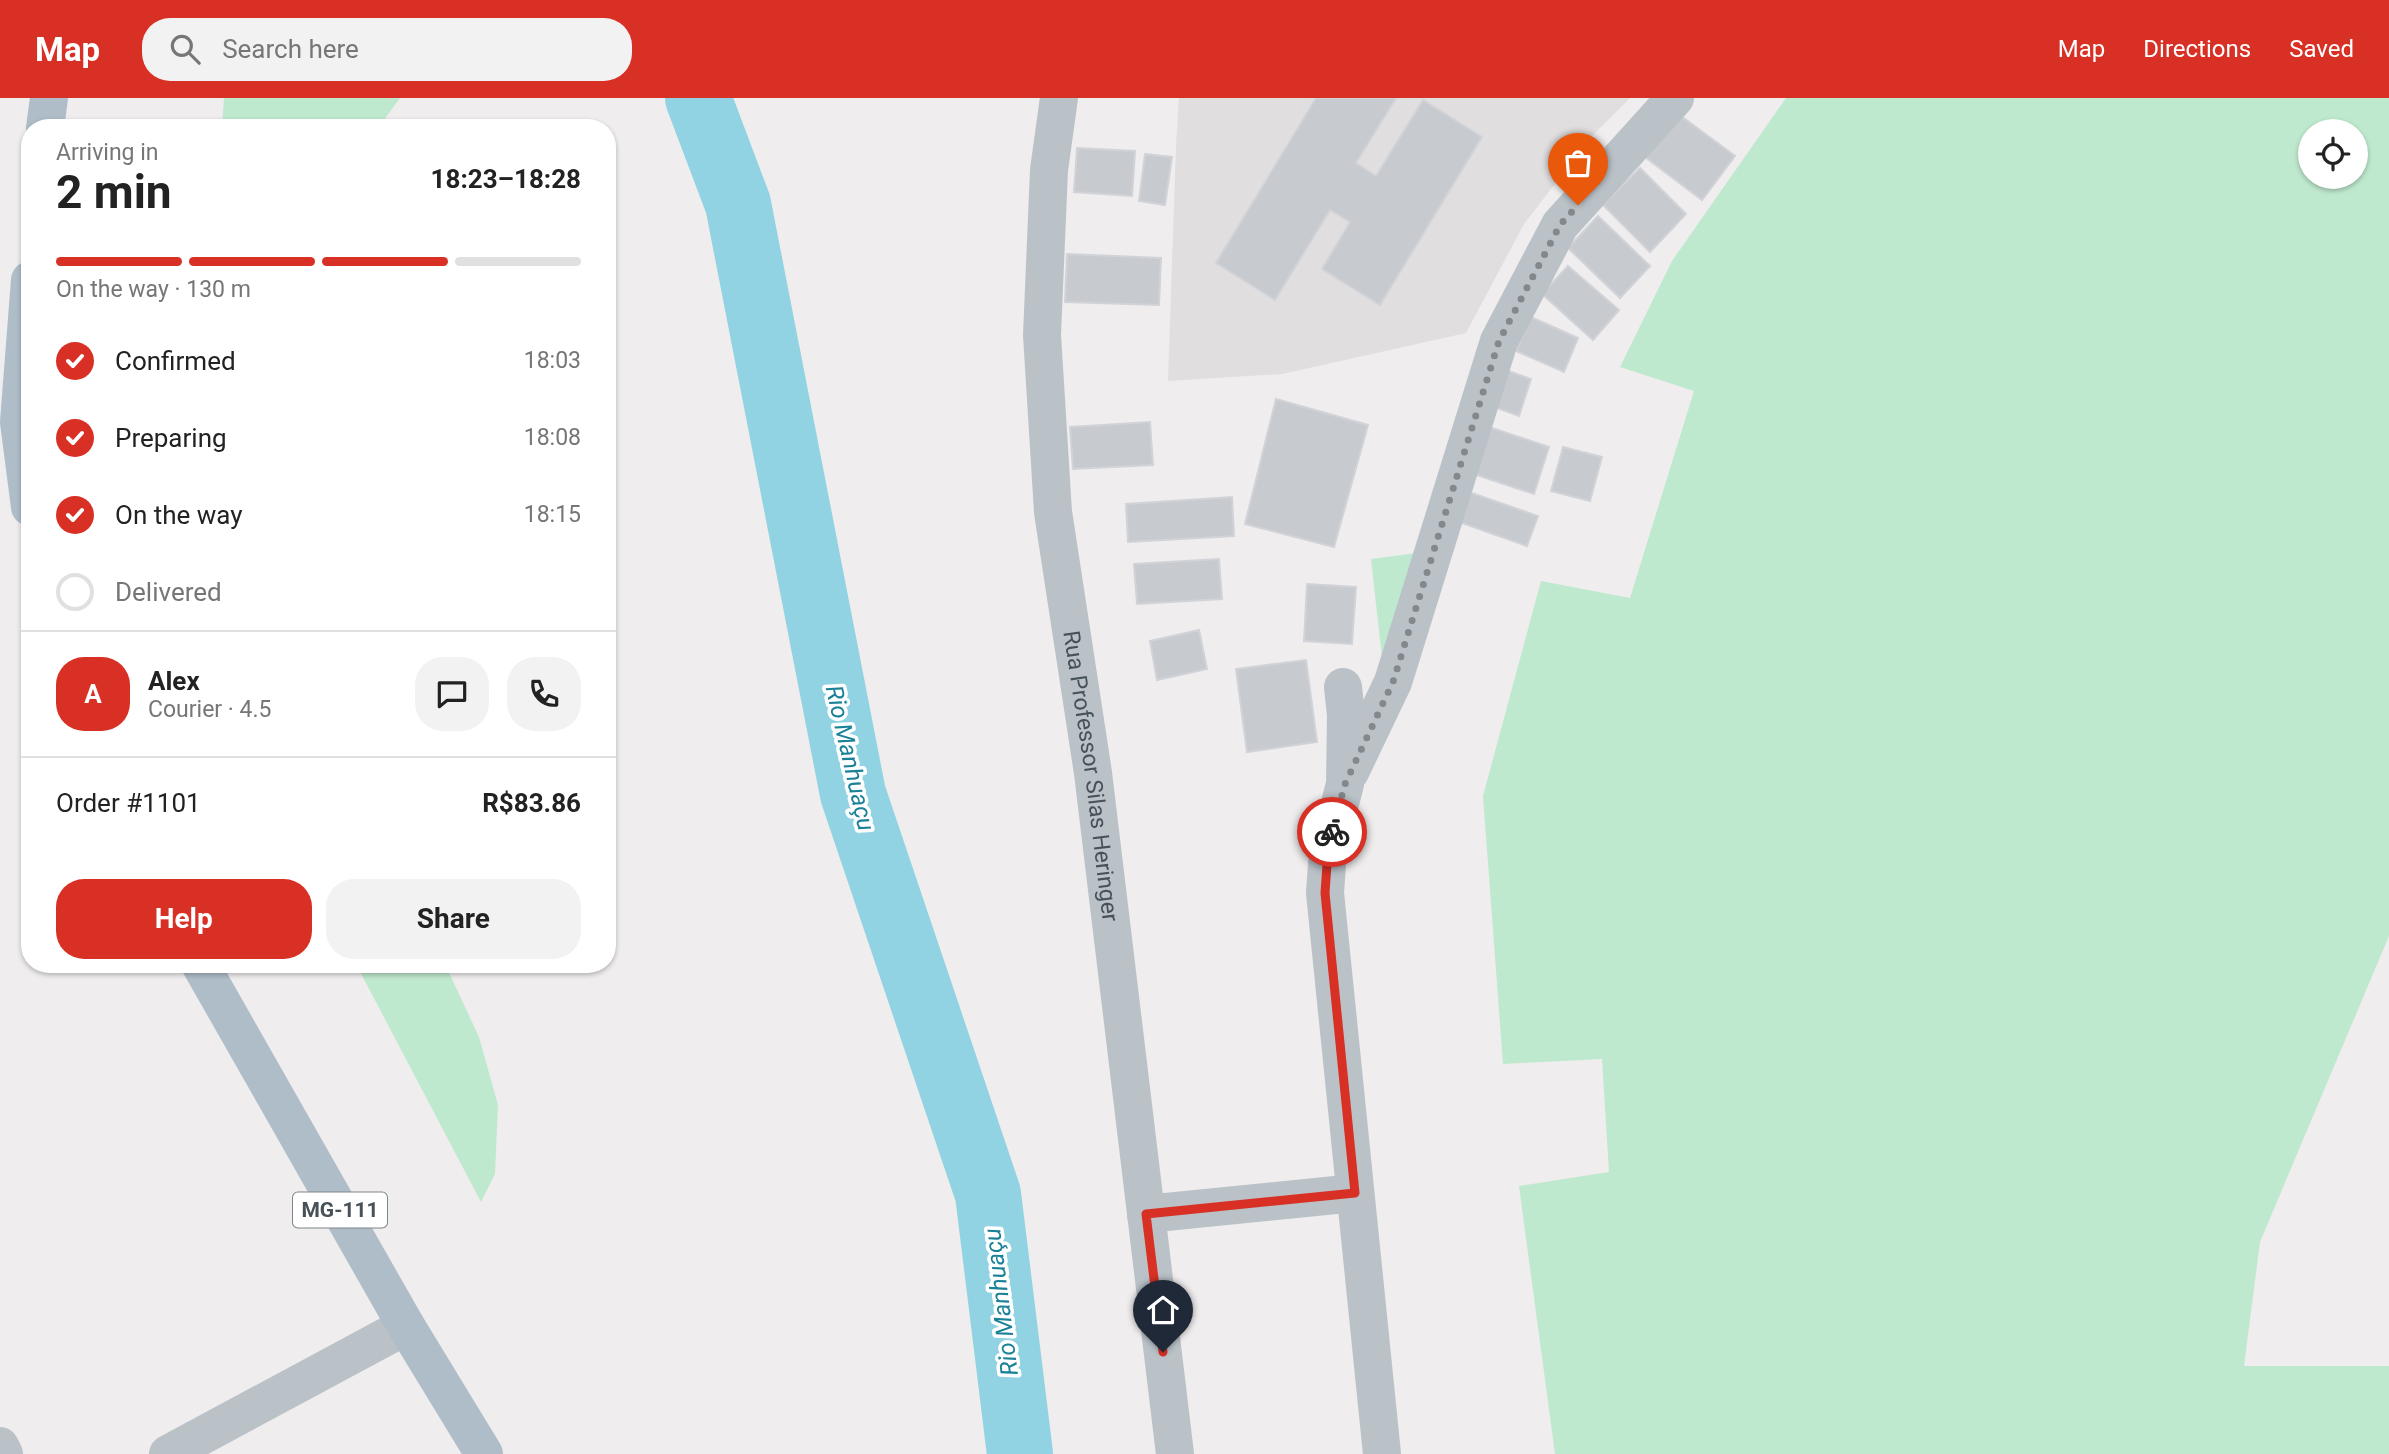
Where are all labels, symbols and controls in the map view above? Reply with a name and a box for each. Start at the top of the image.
search box [142,18,632,81]
text: Map [35,30,100,69]
icon: search [166,30,204,68]
text: Search here [222,34,359,64]
text: Map [2058,35,2105,63]
text: Directions [2143,35,2251,63]
text: Saved [2289,35,2354,63]
map controls [2298,119,2368,189]
button: locate [2298,119,2368,189]
pin [1548,133,1608,205]
text: Arriving in [56,139,159,166]
icon: bag [1559,144,1597,182]
text: 18:23–18:28 [431,164,581,194]
text: 2 min [56,165,172,219]
text: On the way · 130 m [56,276,251,303]
icon: check [56,342,94,380]
text: Confirmed [115,346,236,376]
text: 18:03 [524,347,581,374]
icon: check [56,419,94,457]
text: Preparing [115,423,227,453]
text: 18:08 [524,424,581,451]
icon: check [56,496,94,534]
text: On the way [115,500,243,530]
text: 18:15 [524,501,581,528]
text: Delivered [115,577,222,607]
street label: Rua Professor Silas Heringer [1057,629,1124,923]
button: chat [415,657,489,731]
button: phone [507,657,581,731]
text: Alex [148,666,200,696]
text: A [84,679,102,709]
water label: Rio Manhuaçu [820,683,880,834]
text: Courier · 4.5 [148,696,271,723]
text: Order #1101 [56,788,201,818]
text: R$83.86 [482,788,581,818]
courier [1297,797,1367,867]
icon: bike [1313,813,1351,851]
button: Help [56,879,312,959]
button: Share [326,879,581,959]
road number: MG-111 [293,1192,387,1228]
water label: Rio Manhuaçu [978,1227,1024,1377]
pin [1133,1280,1193,1352]
icon: home [1144,1291,1182,1329]

